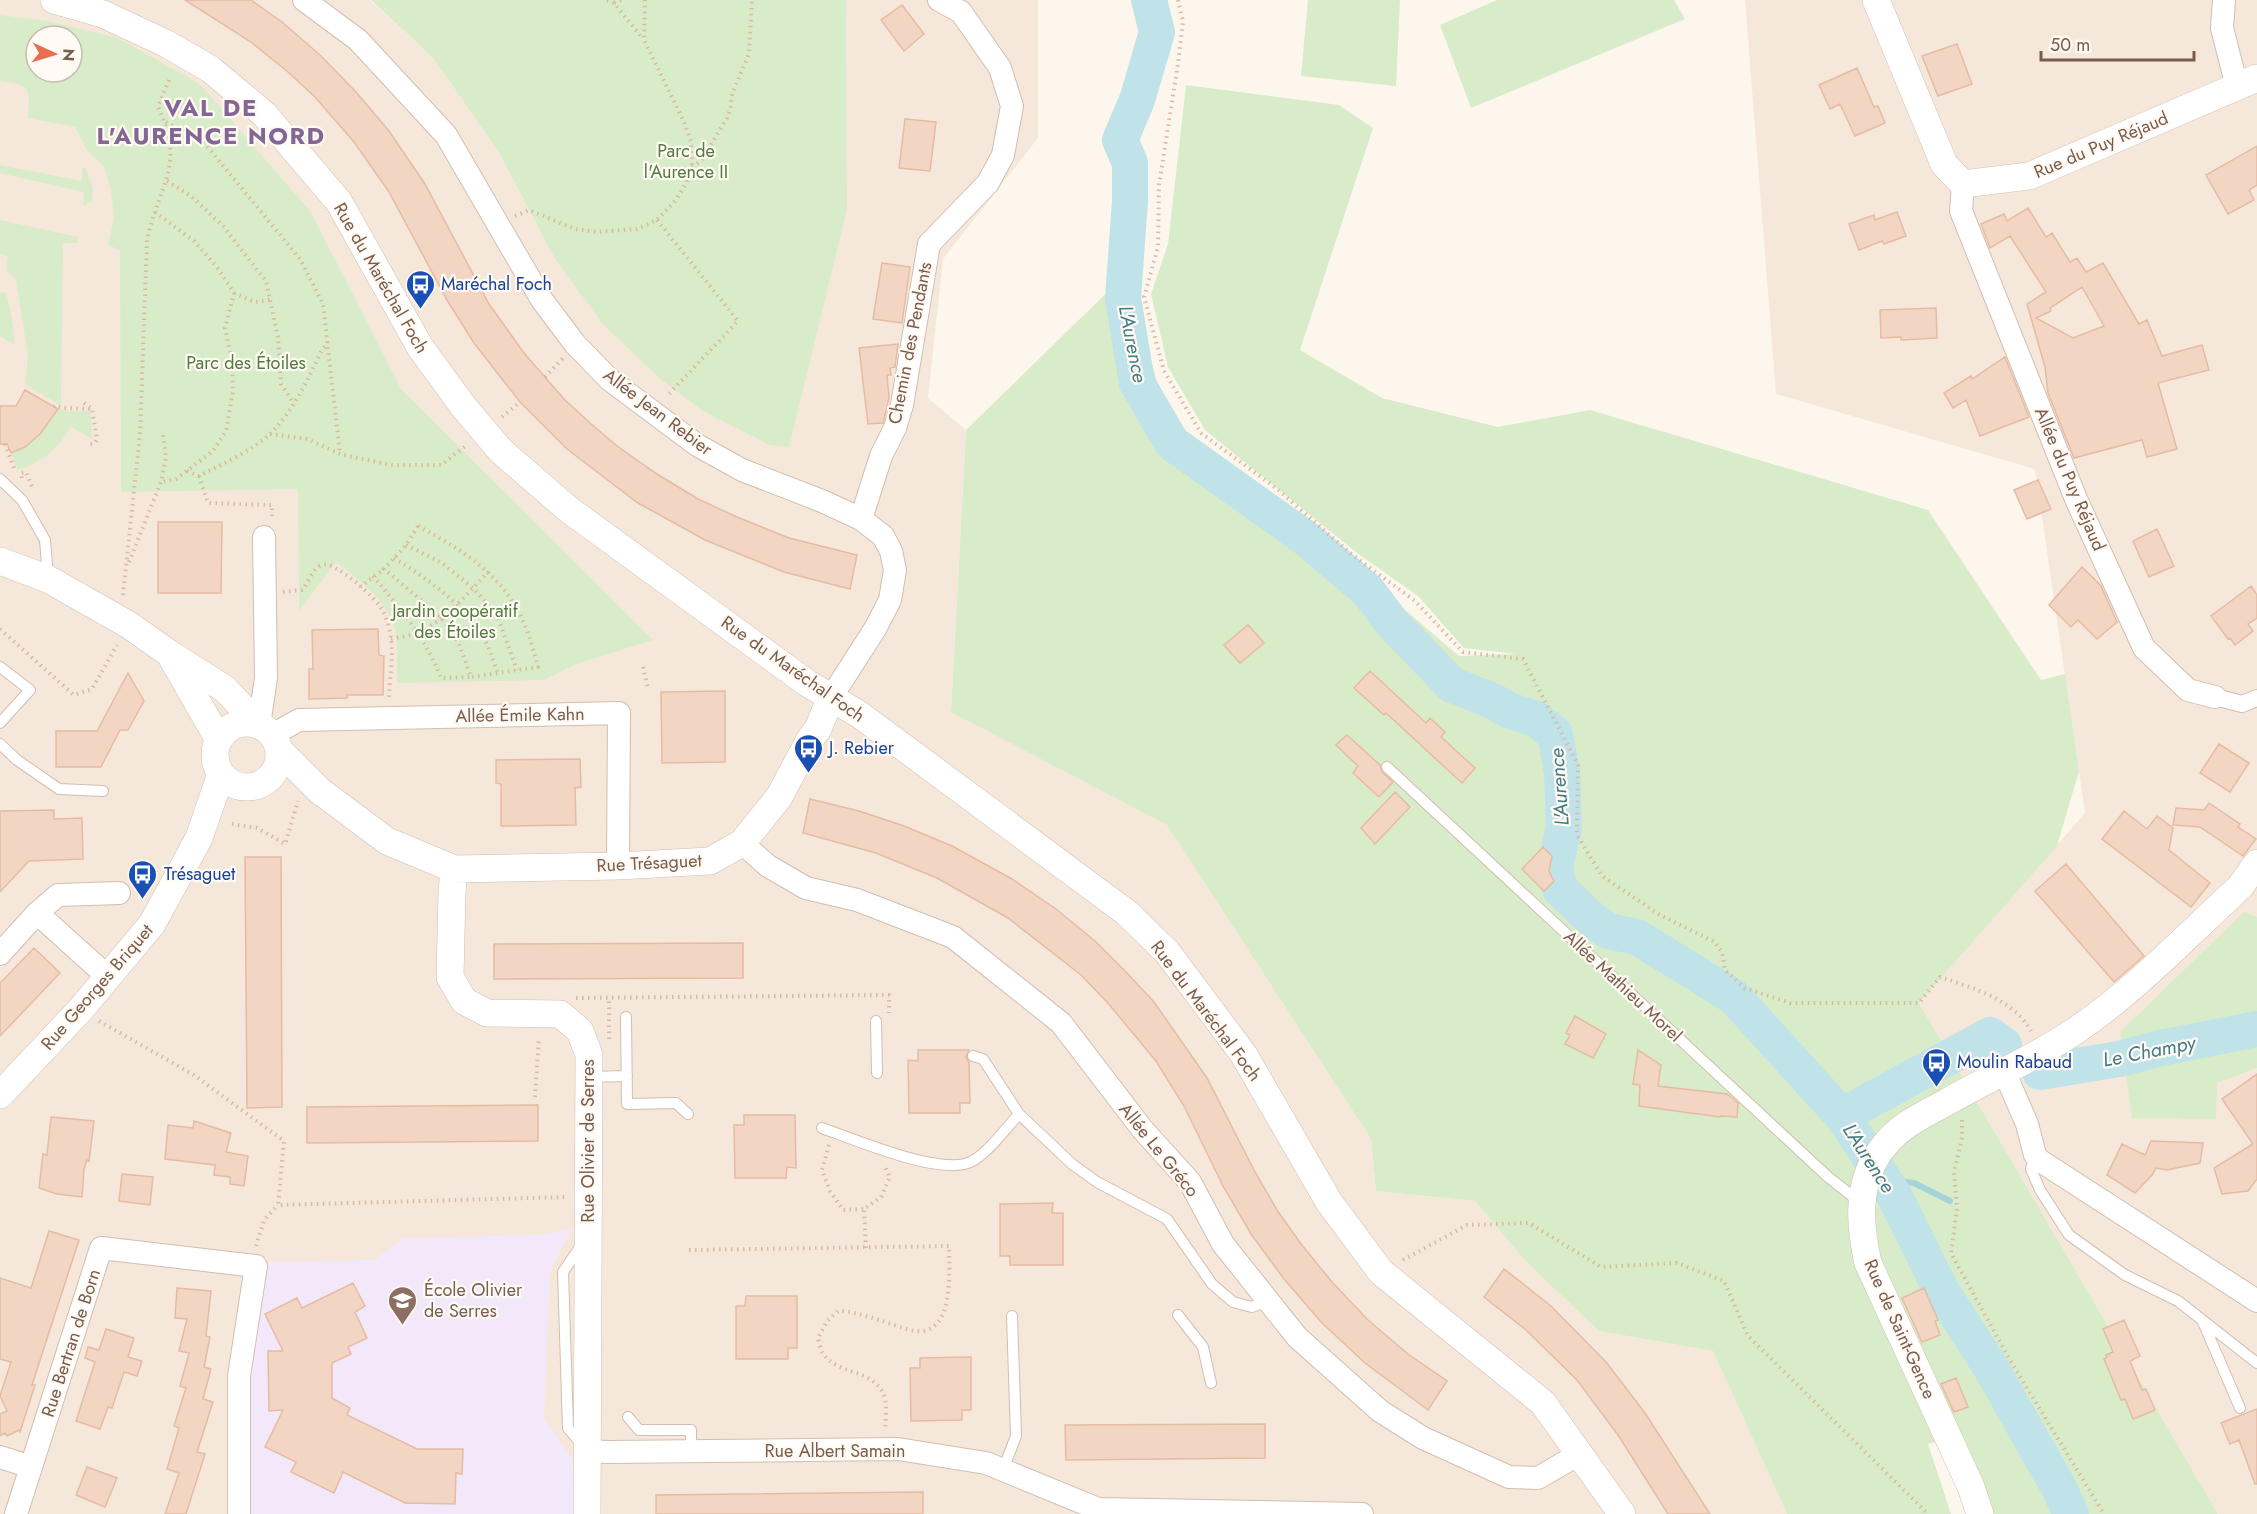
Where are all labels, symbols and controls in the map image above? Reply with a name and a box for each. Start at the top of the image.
north arrow [24,24,84,84]
scale bar [2041,24,2194,62]
text: 50 m [2050,32,2090,58]
text: N [57,48,80,62]
district label: VAL DE L'AURENCE NORD [96,90,326,153]
street label: Rue du Puy Réjaud [2030,105,2172,185]
park label: Parc de l'Aurence II [644,138,728,185]
street label: Rue du Maréchal Foch [327,198,435,358]
street label: Chemin des Pendants [882,260,938,426]
bus stop icon: Maréchal Foch [404,268,436,310]
place label: Maréchal Foch [441,271,552,297]
water label: L'Aurence [1111,303,1154,385]
park label: Parc des Étoiles [186,350,306,376]
street label: Allée Jean Rebier [598,362,719,462]
street label: Allée du Puy Réjaud [2028,403,2112,555]
park label: Jardin coopératif des Étoiles [390,598,519,645]
street label: Rue du Maréchal Foch [716,610,870,728]
street label: Allée Émile Kahn [455,701,585,729]
bus stop icon: J. Rebier [792,732,824,774]
place label: J. Rebier [827,735,895,761]
water label: L'Aurence [1542,747,1577,827]
street label: Rue Trésaguet [596,847,703,879]
bus stop icon: Trésaguet [127,858,159,900]
place label: Trésaguet [164,861,236,887]
street label: Rue Georges Briquet [35,918,160,1056]
street label: Allée Mathieu Morel [1558,924,1688,1048]
street label: Rue du Maréchal Foch [1144,935,1268,1087]
water label: Le Champy [2100,1028,2199,1075]
bus stop icon: Moulin Rabaud [1920,1046,1952,1088]
place label: Moulin Rabaud [1957,1049,2072,1075]
street label: Rue Olivier de Serres [575,1059,601,1223]
street label: Allée Le Gréco [1113,1097,1205,1203]
water label: L'Aurence [1835,1118,1902,1199]
street label: Rue de Saint-Gence [1858,1255,1942,1403]
street label: Rue Bertran de Born [35,1266,107,1420]
place label: École Olivier de Serres [424,1277,523,1324]
school or university icon: École Olivier de Serres [387,1284,419,1326]
street label: Rue Albert Samain [765,1438,906,1464]

